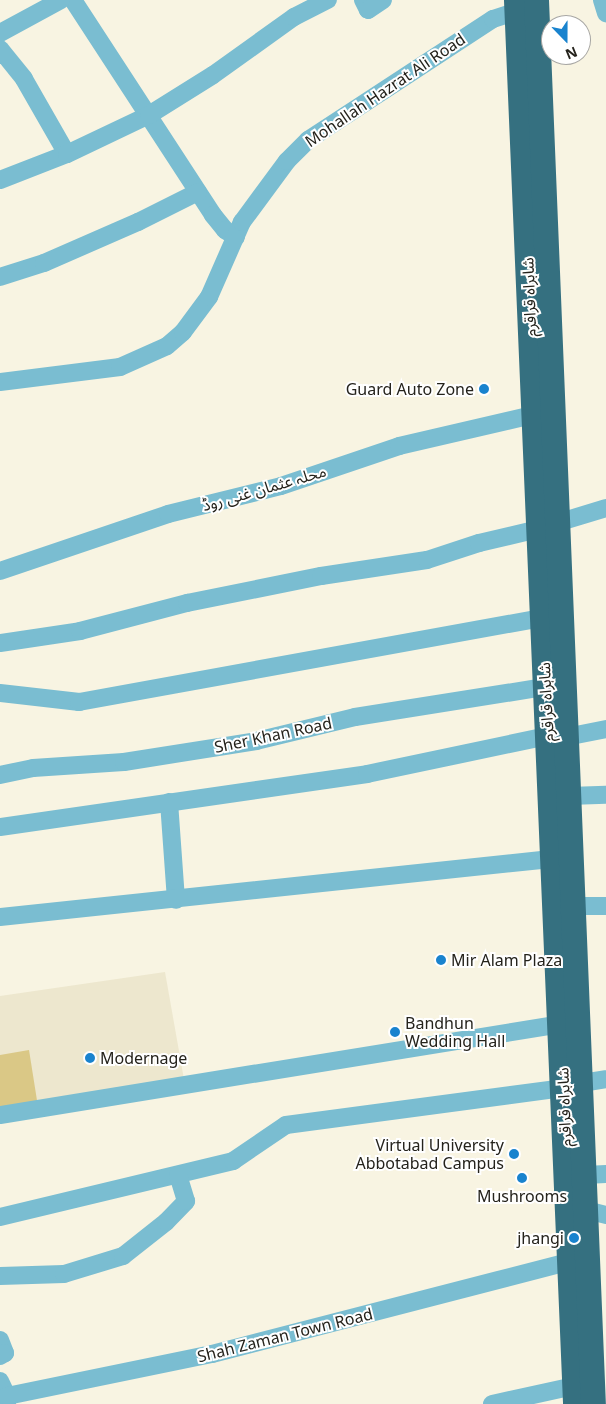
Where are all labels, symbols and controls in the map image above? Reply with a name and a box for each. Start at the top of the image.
north arrow [541,15,591,65]
street label: Mohallah Hazrat Ali Road [301,29,469,151]
text: N [563,42,580,64]
street label: شاہراہ قراقرم [518,257,540,337]
place label: Guard Auto Zone [346,379,474,399]
marker: Guard Auto Zone [478,383,490,395]
street label: محلہ عثمان غنی روڈ [200,461,328,515]
street label: شاہراہ قراقرم [534,662,558,742]
street label: Sher Khan Road [212,713,334,757]
place label: Mir Alam Plaza [451,950,562,970]
marker: Mir Alam Plaza [435,954,447,966]
place label: Bandhun Wedding Hall [405,1013,505,1051]
marker: Bandhun Wedding Hall [389,1026,401,1038]
place label: Modernage [100,1048,187,1068]
marker: Modernage [84,1052,96,1064]
street label: شاہراہ قراقرم [553,1067,575,1147]
place label: Virtual University Abbotabad Campus [355,1135,504,1173]
marker: Virtual University Abbotabad Campus [508,1148,520,1160]
marker: Mushrooms [516,1172,528,1184]
place label: Mushrooms [477,1186,567,1206]
place label: jhangi [517,1228,564,1248]
marker: jhangi [568,1232,580,1244]
street label: Shah Zaman Town Road [195,1304,375,1366]

